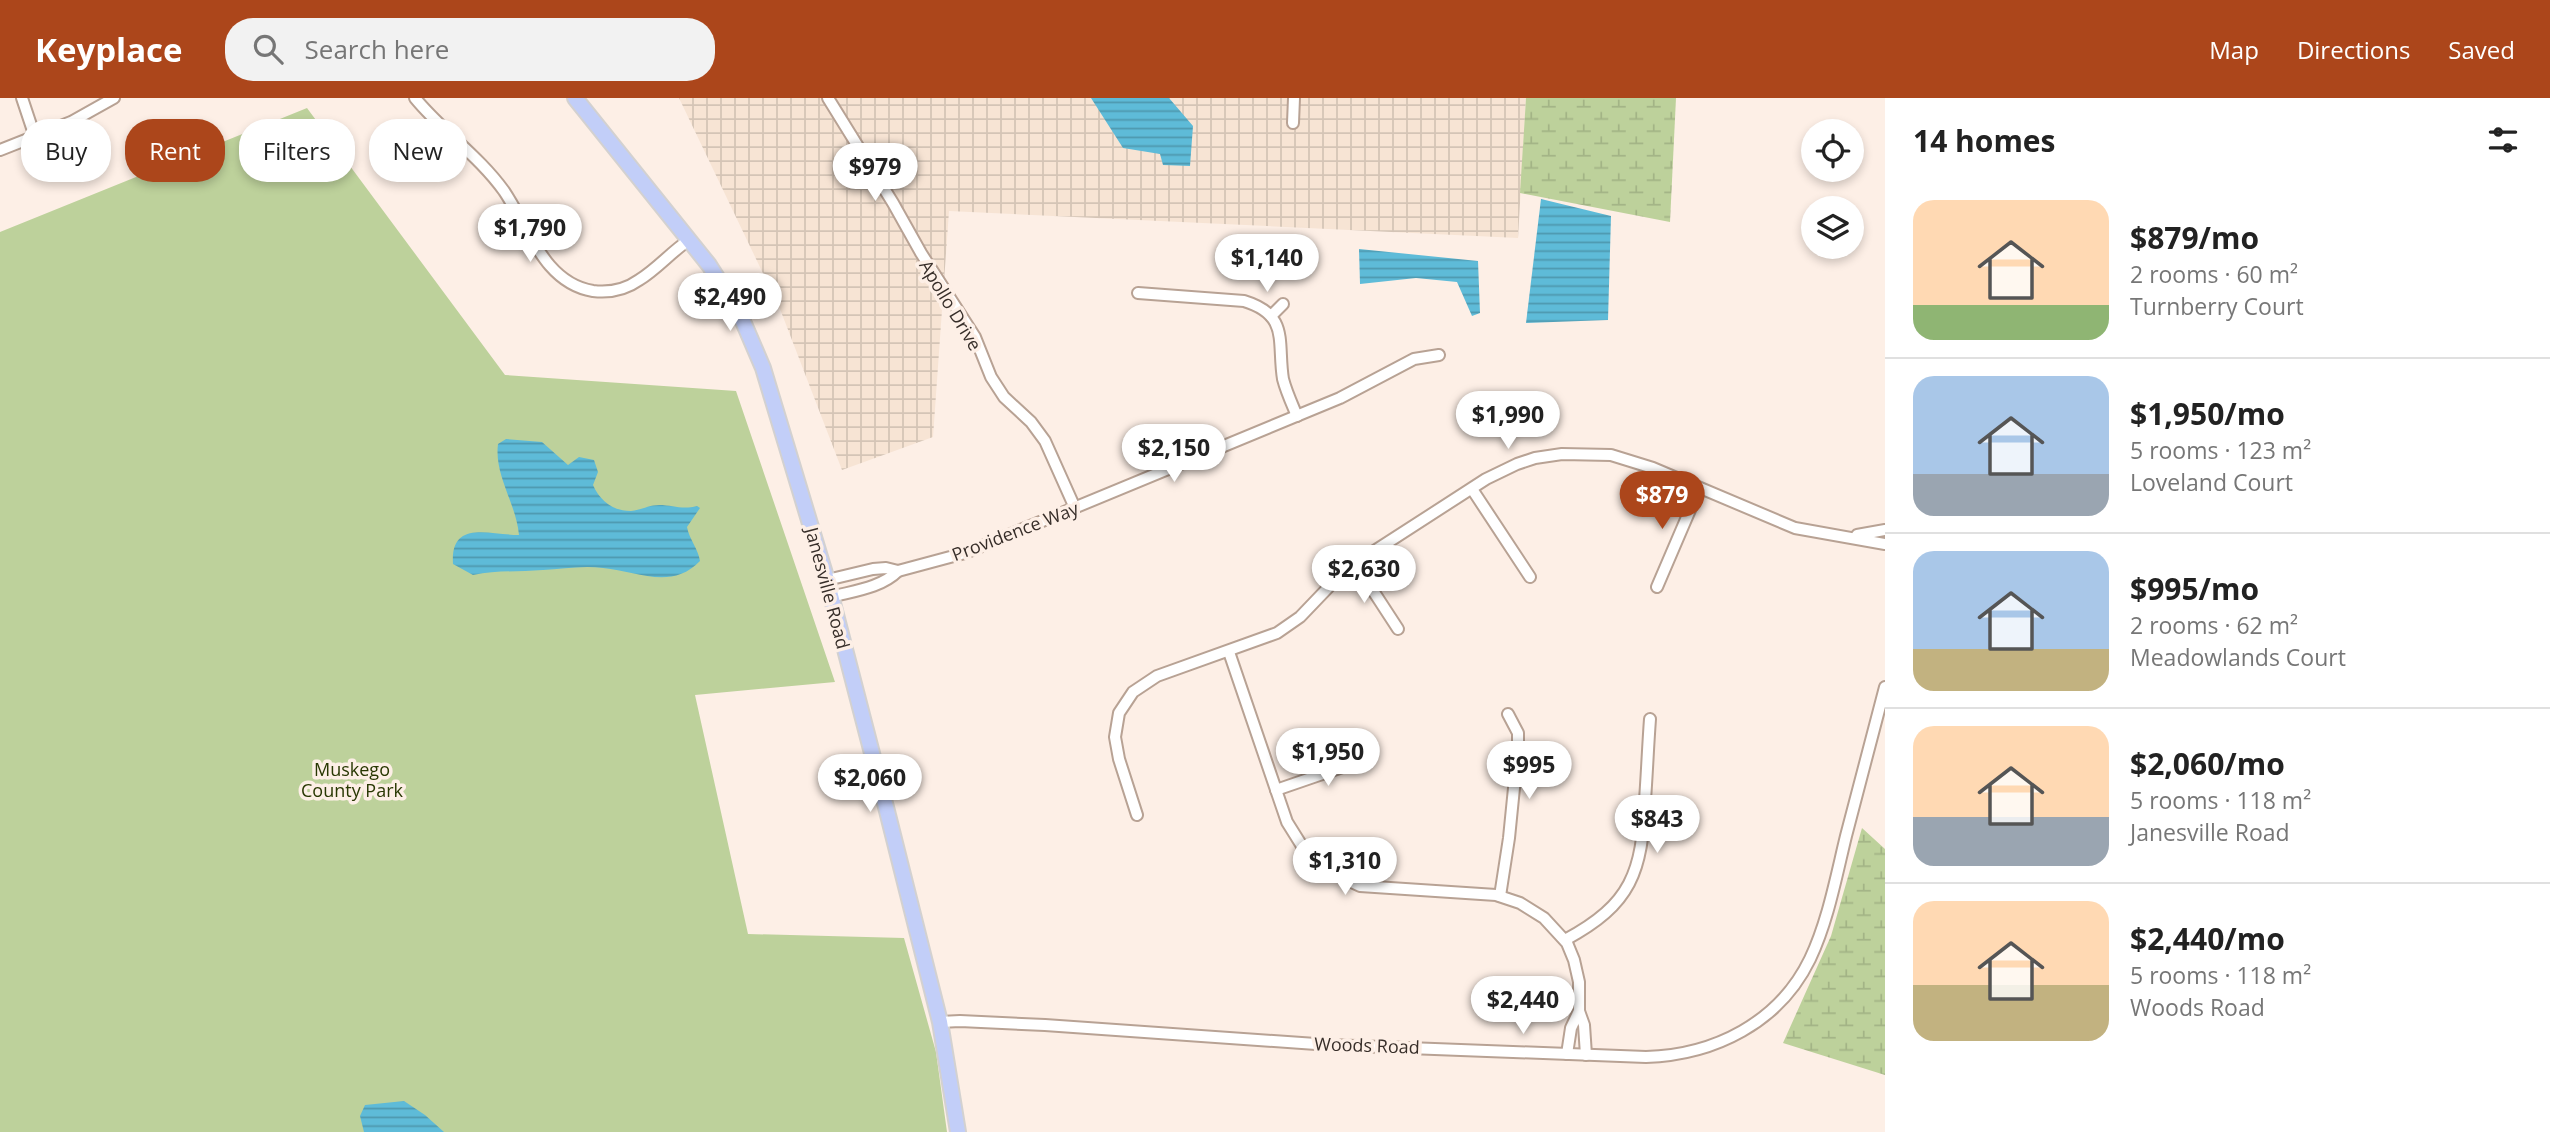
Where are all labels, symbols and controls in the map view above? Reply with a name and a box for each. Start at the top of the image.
search box [225,18,715,81]
text: Keyplace [35,27,183,72]
icon: search [249,30,287,68]
text: Search here [305,31,449,67]
text: Map [2209,33,2259,66]
text: Directions [2297,33,2410,66]
text: Saved [2448,33,2515,66]
chip: Buy [21,119,111,182]
chip: Rent [125,119,225,182]
chip: Filters [239,119,355,182]
chip: New [369,119,467,182]
map controls [1801,119,1864,259]
button: locate [1801,119,1864,182]
text: 14 homes [1913,120,2056,161]
icon: filters [2484,121,2522,159]
pin: $979 [834,144,916,203]
text: $979 [849,150,901,182]
button: layers [1801,196,1864,259]
pin: $1,790 [473,204,587,264]
text: $1,790 [494,211,566,243]
text: $879/mo [2130,217,2259,258]
icon: home [1969,228,2053,312]
pin: $1,140 [1210,234,1324,294]
text: $1,140 [1231,241,1303,273]
street label: Apollo Drive [914,255,988,355]
text: 2 rooms · 60 m² [2130,258,2298,290]
pin: $2,490 [673,274,787,333]
text: $2,490 [694,280,766,312]
text: Turnberry Court [2130,290,2304,322]
pin: $1,990 [1451,392,1565,451]
text: $1,950/mo [2130,393,2285,434]
text: $1,990 [1472,398,1544,430]
icon: home [1969,404,2053,488]
pin: $2,150 [1117,424,1231,484]
text: $2,150 [1138,431,1210,463]
text: 5 rooms · 123 m² [2130,434,2311,466]
text: Loveland Court [2130,466,2293,498]
pin: $879 [1621,472,1703,531]
text: $879 [1636,478,1688,510]
street label: Providence Way [948,495,1083,566]
street label: Janesville Road [800,523,856,651]
pin: $2,630 [1307,546,1421,605]
text: $2,630 [1328,552,1400,584]
text: $995/mo [2130,568,2259,609]
icon: home [1969,579,2053,663]
text: 2 rooms · 62 m² [2130,609,2298,641]
text: Meadowlands Court [2130,641,2346,673]
pin: $1,950 [1271,728,1385,788]
text: $1,950 [1292,735,1364,767]
pin: $995 [1488,742,1570,801]
text: $2,060/mo [2130,743,2285,784]
text: $995 [1503,748,1555,780]
pin: $2,060 [813,754,927,814]
icon: home [1969,754,2053,838]
park label: Muskego County Park [301,757,404,802]
text: $2,060 [834,761,906,793]
text: 5 rooms · 118 m² [2130,784,2311,816]
pin: $843 [1616,796,1698,855]
text: $843 [1631,802,1683,834]
text: Janesville Road [2130,816,2290,848]
pin: $1,310 [1288,838,1402,897]
text: $1,310 [1309,844,1381,876]
text: $2,440/mo [2130,918,2285,959]
icon: home [1969,929,2053,1013]
text: 5 rooms · 118 m² [2130,959,2311,991]
pin: $2,440 [1466,976,1580,1036]
text: $2,440 [1487,983,1559,1015]
text: Woods Road [2130,991,2265,1023]
street label: Woods Road [1314,1031,1420,1059]

